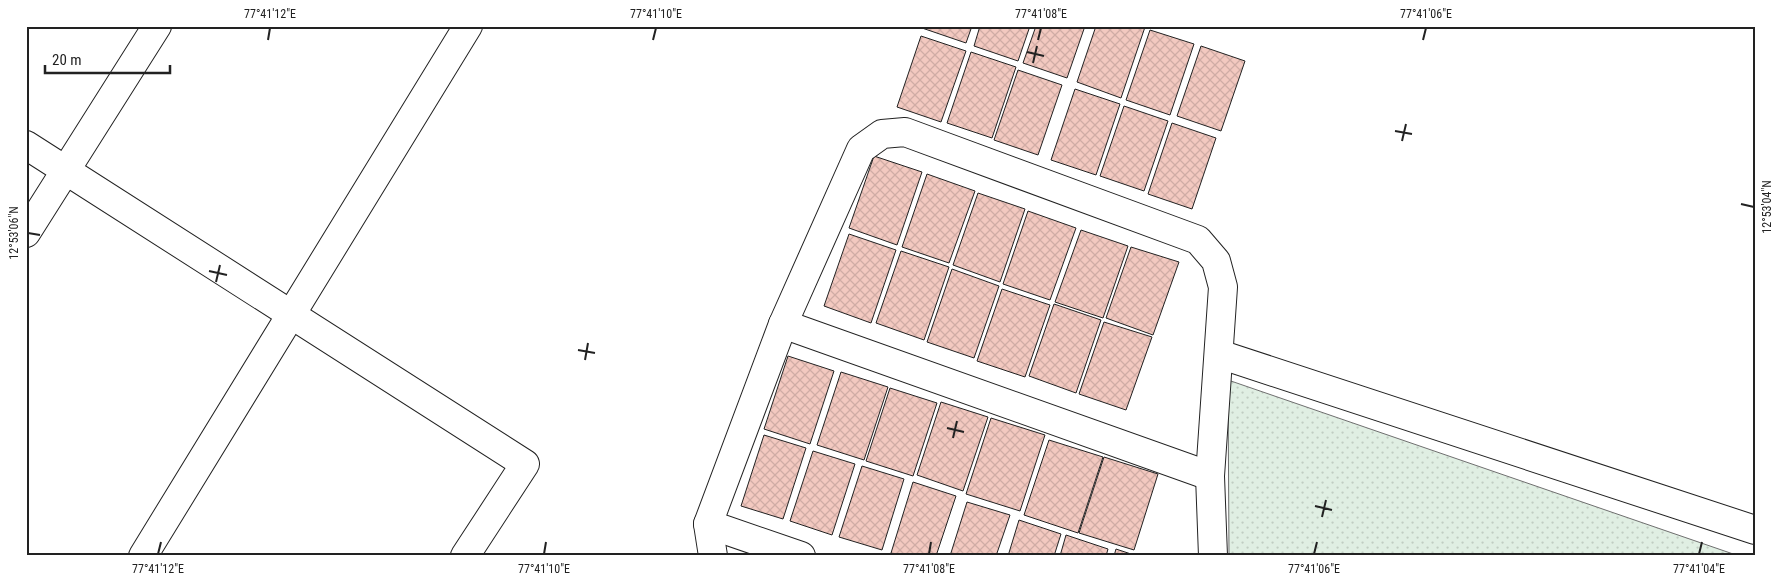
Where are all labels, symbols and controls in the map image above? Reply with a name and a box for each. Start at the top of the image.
text: 77°41'12"E [244,7,296,21]
text: 77°41'10"E [630,7,682,21]
text: 77°41'08"E [1015,7,1067,21]
text: 77°41'06"E [1400,7,1452,21]
scale bar [45,42,170,74]
text: 20 m [52,51,82,69]
text: 12°53'04"N [1760,180,1774,234]
text: 12°53'06"N [7,206,21,260]
text: 77°41'12"E [132,562,184,576]
text: 77°41'10"E [518,562,570,576]
text: 77°41'08"E [903,562,955,576]
text: 77°41'06"E [1288,562,1340,576]
text: 77°41'04"E [1673,562,1725,576]

